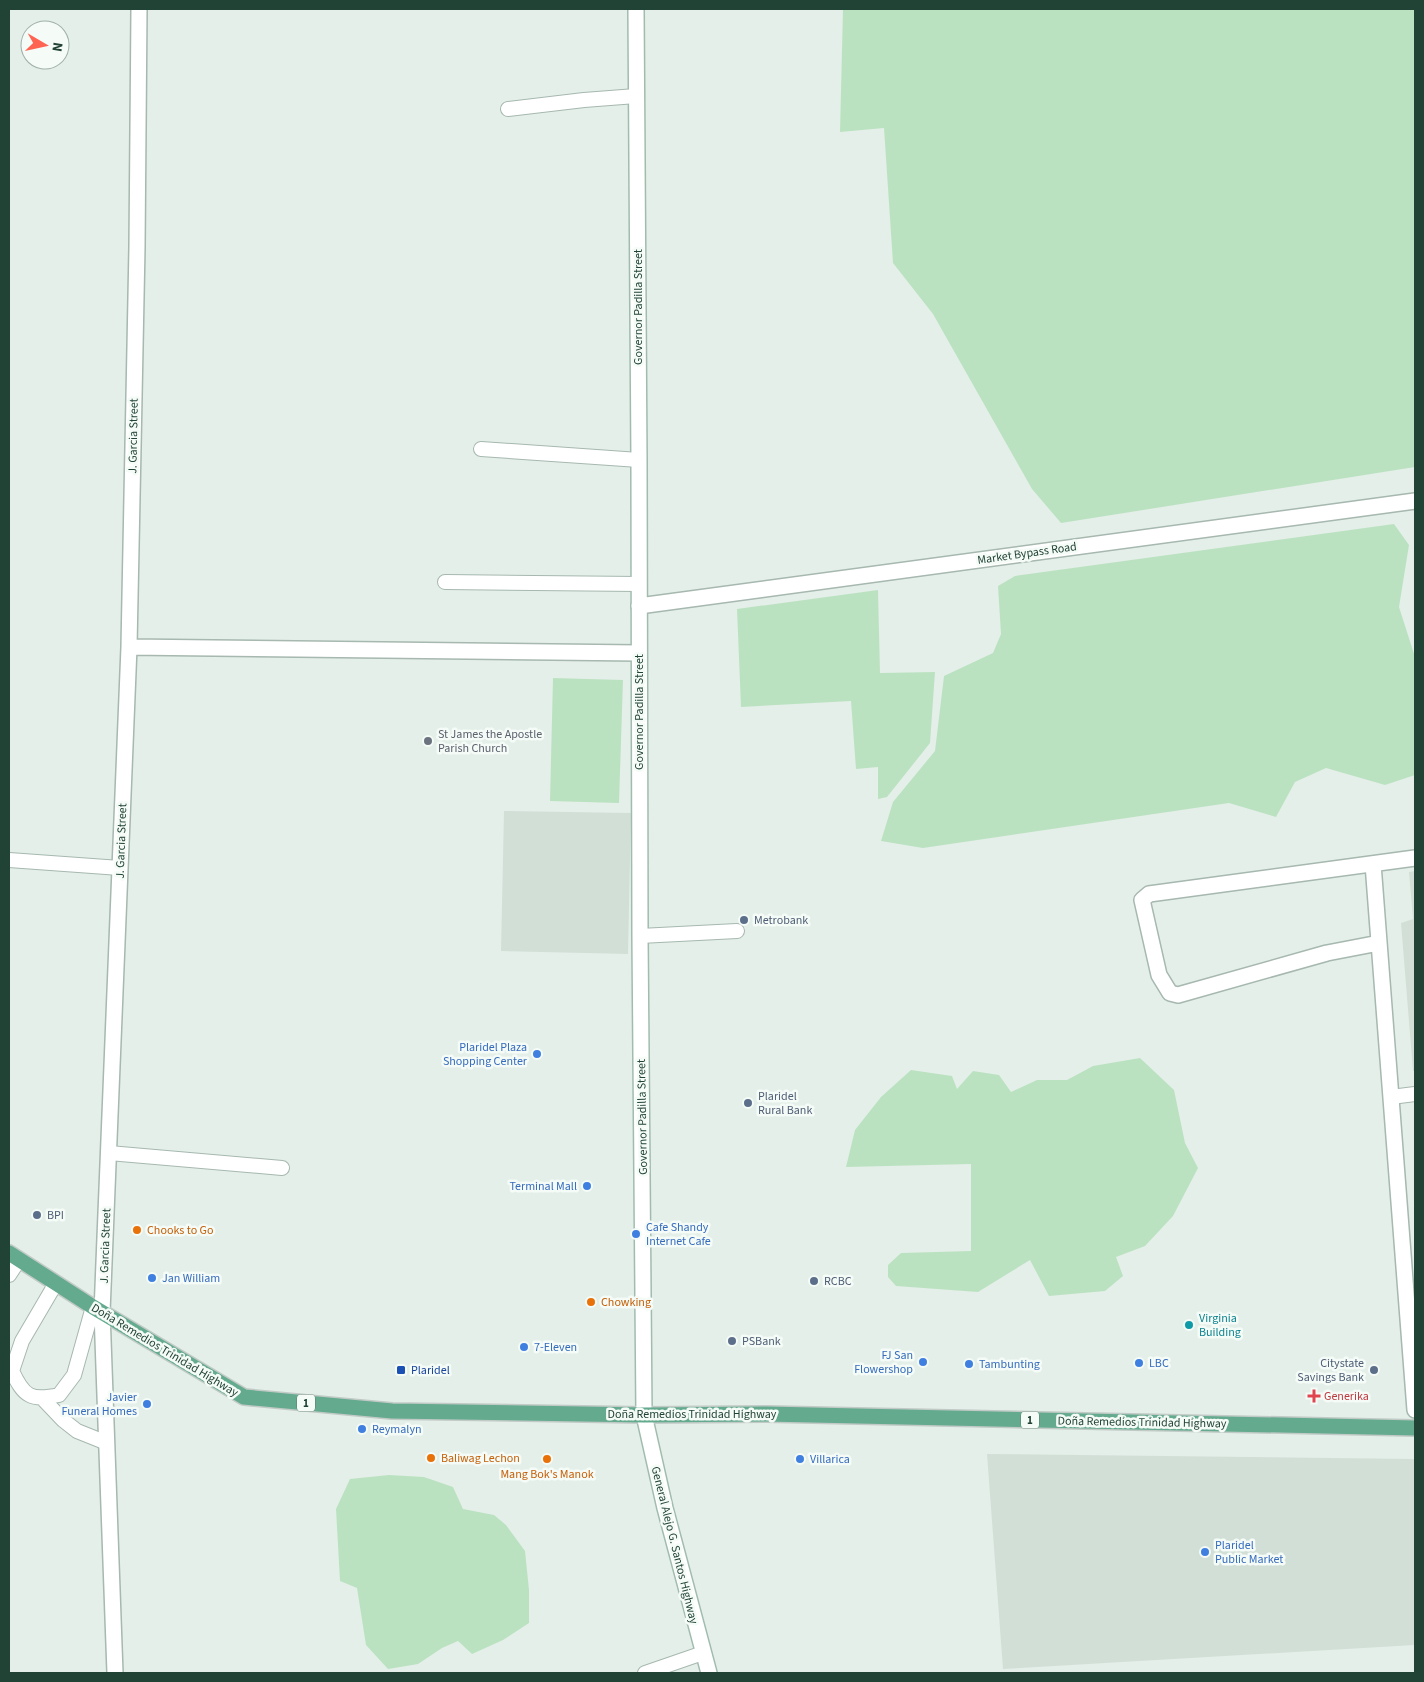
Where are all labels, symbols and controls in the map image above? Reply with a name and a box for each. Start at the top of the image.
north arrow [20,20,70,70]
text: N [46,41,67,53]
street label: Governor Padilla Street [630,249,647,365]
street label: J. Garcia Street [124,398,143,474]
street label: Market Bypass Road [976,538,1078,569]
street label: Governor Padilla Street [631,654,648,770]
place label: St James the Apostle Parish Church [438,726,542,757]
marker: St James the Apostle Parish Church [422,735,434,747]
street label: J. Garcia Street [112,803,131,879]
place label: Metrobank [754,912,808,929]
marker: Metrobank [738,914,750,926]
place label: Plaridel Plaza Shopping Center [443,1039,528,1070]
marker: Plaridel Plaza Shopping Center [531,1048,543,1060]
street label: Governor Padilla Street [633,1059,652,1175]
place label: Plaridel Rural Bank [758,1088,812,1119]
marker: Plaridel Rural Bank [742,1097,754,1109]
place label: Terminal Mall [509,1178,577,1195]
marker: Terminal Mall [581,1180,593,1192]
place label: BPI [47,1207,64,1224]
street label: J. Garcia Street [96,1208,115,1284]
marker: BPI [31,1209,43,1221]
place label: Cafe Shandy Internet Cafe [646,1219,711,1250]
place label: Chooks to Go [147,1222,213,1239]
marker: Chooks to Go [131,1224,143,1236]
marker: Cafe Shandy Internet Cafe [630,1228,642,1240]
place label: Jan William [162,1270,220,1287]
marker: Jan William [146,1272,158,1284]
place label: RCBC [824,1273,852,1290]
marker: RCBC [808,1275,820,1287]
place label: Chowking [601,1294,651,1311]
marker: Chowking [585,1296,597,1308]
street label: Doña Remedios Trinidad Highway [88,1300,242,1401]
place label: Virginia Building [1199,1310,1241,1341]
marker: Virginia Building [1183,1319,1195,1331]
place label: PSBank [742,1333,781,1350]
marker: PSBank [726,1335,738,1347]
place label: 7-Eleven [534,1339,577,1356]
marker: 7-Eleven [518,1341,530,1353]
place label: FJ San Flowershop [854,1347,913,1378]
place label: LBC [1149,1355,1169,1372]
place label: Citystate Savings Bank [1297,1355,1364,1386]
marker: FJ San Flowershop [917,1356,929,1368]
place label: Tambunting [979,1356,1040,1373]
marker: LBC [1133,1357,1145,1369]
marker: Tambunting [963,1358,975,1370]
place label: Plaridel [411,1362,450,1379]
marker: Plaridel [395,1364,407,1376]
marker: Citystate Savings Bank [1368,1364,1380,1376]
place label: Generika [1324,1388,1369,1405]
place label: Javier Funeral Homes [62,1389,138,1420]
marker: Generika [1308,1390,1320,1402]
road number: 1 [297,1395,315,1412]
marker: Javier Funeral Homes [141,1398,153,1410]
street label: Doña Remedios Trinidad Highway [608,1406,777,1423]
road number: 1 [1021,1412,1039,1428]
street label: Doña Remedios Trinidad Highway [1057,1413,1227,1432]
place label: Reymalyn [372,1421,422,1438]
marker: Reymalyn [356,1423,368,1435]
place label: Baliwag Lechon [441,1450,520,1467]
place label: Villarica [810,1451,850,1468]
marker: Baliwag Lechon [425,1452,437,1464]
marker: Mang Bok's Manok [541,1453,553,1465]
marker: Villarica [794,1453,806,1465]
street label: General Alejo G. Santos Highway [647,1465,702,1626]
place label: Mang Bok's Manok [500,1466,594,1483]
place label: Plaridel Public Market [1215,1537,1283,1568]
marker: Plaridel Public Market [1199,1546,1211,1558]

